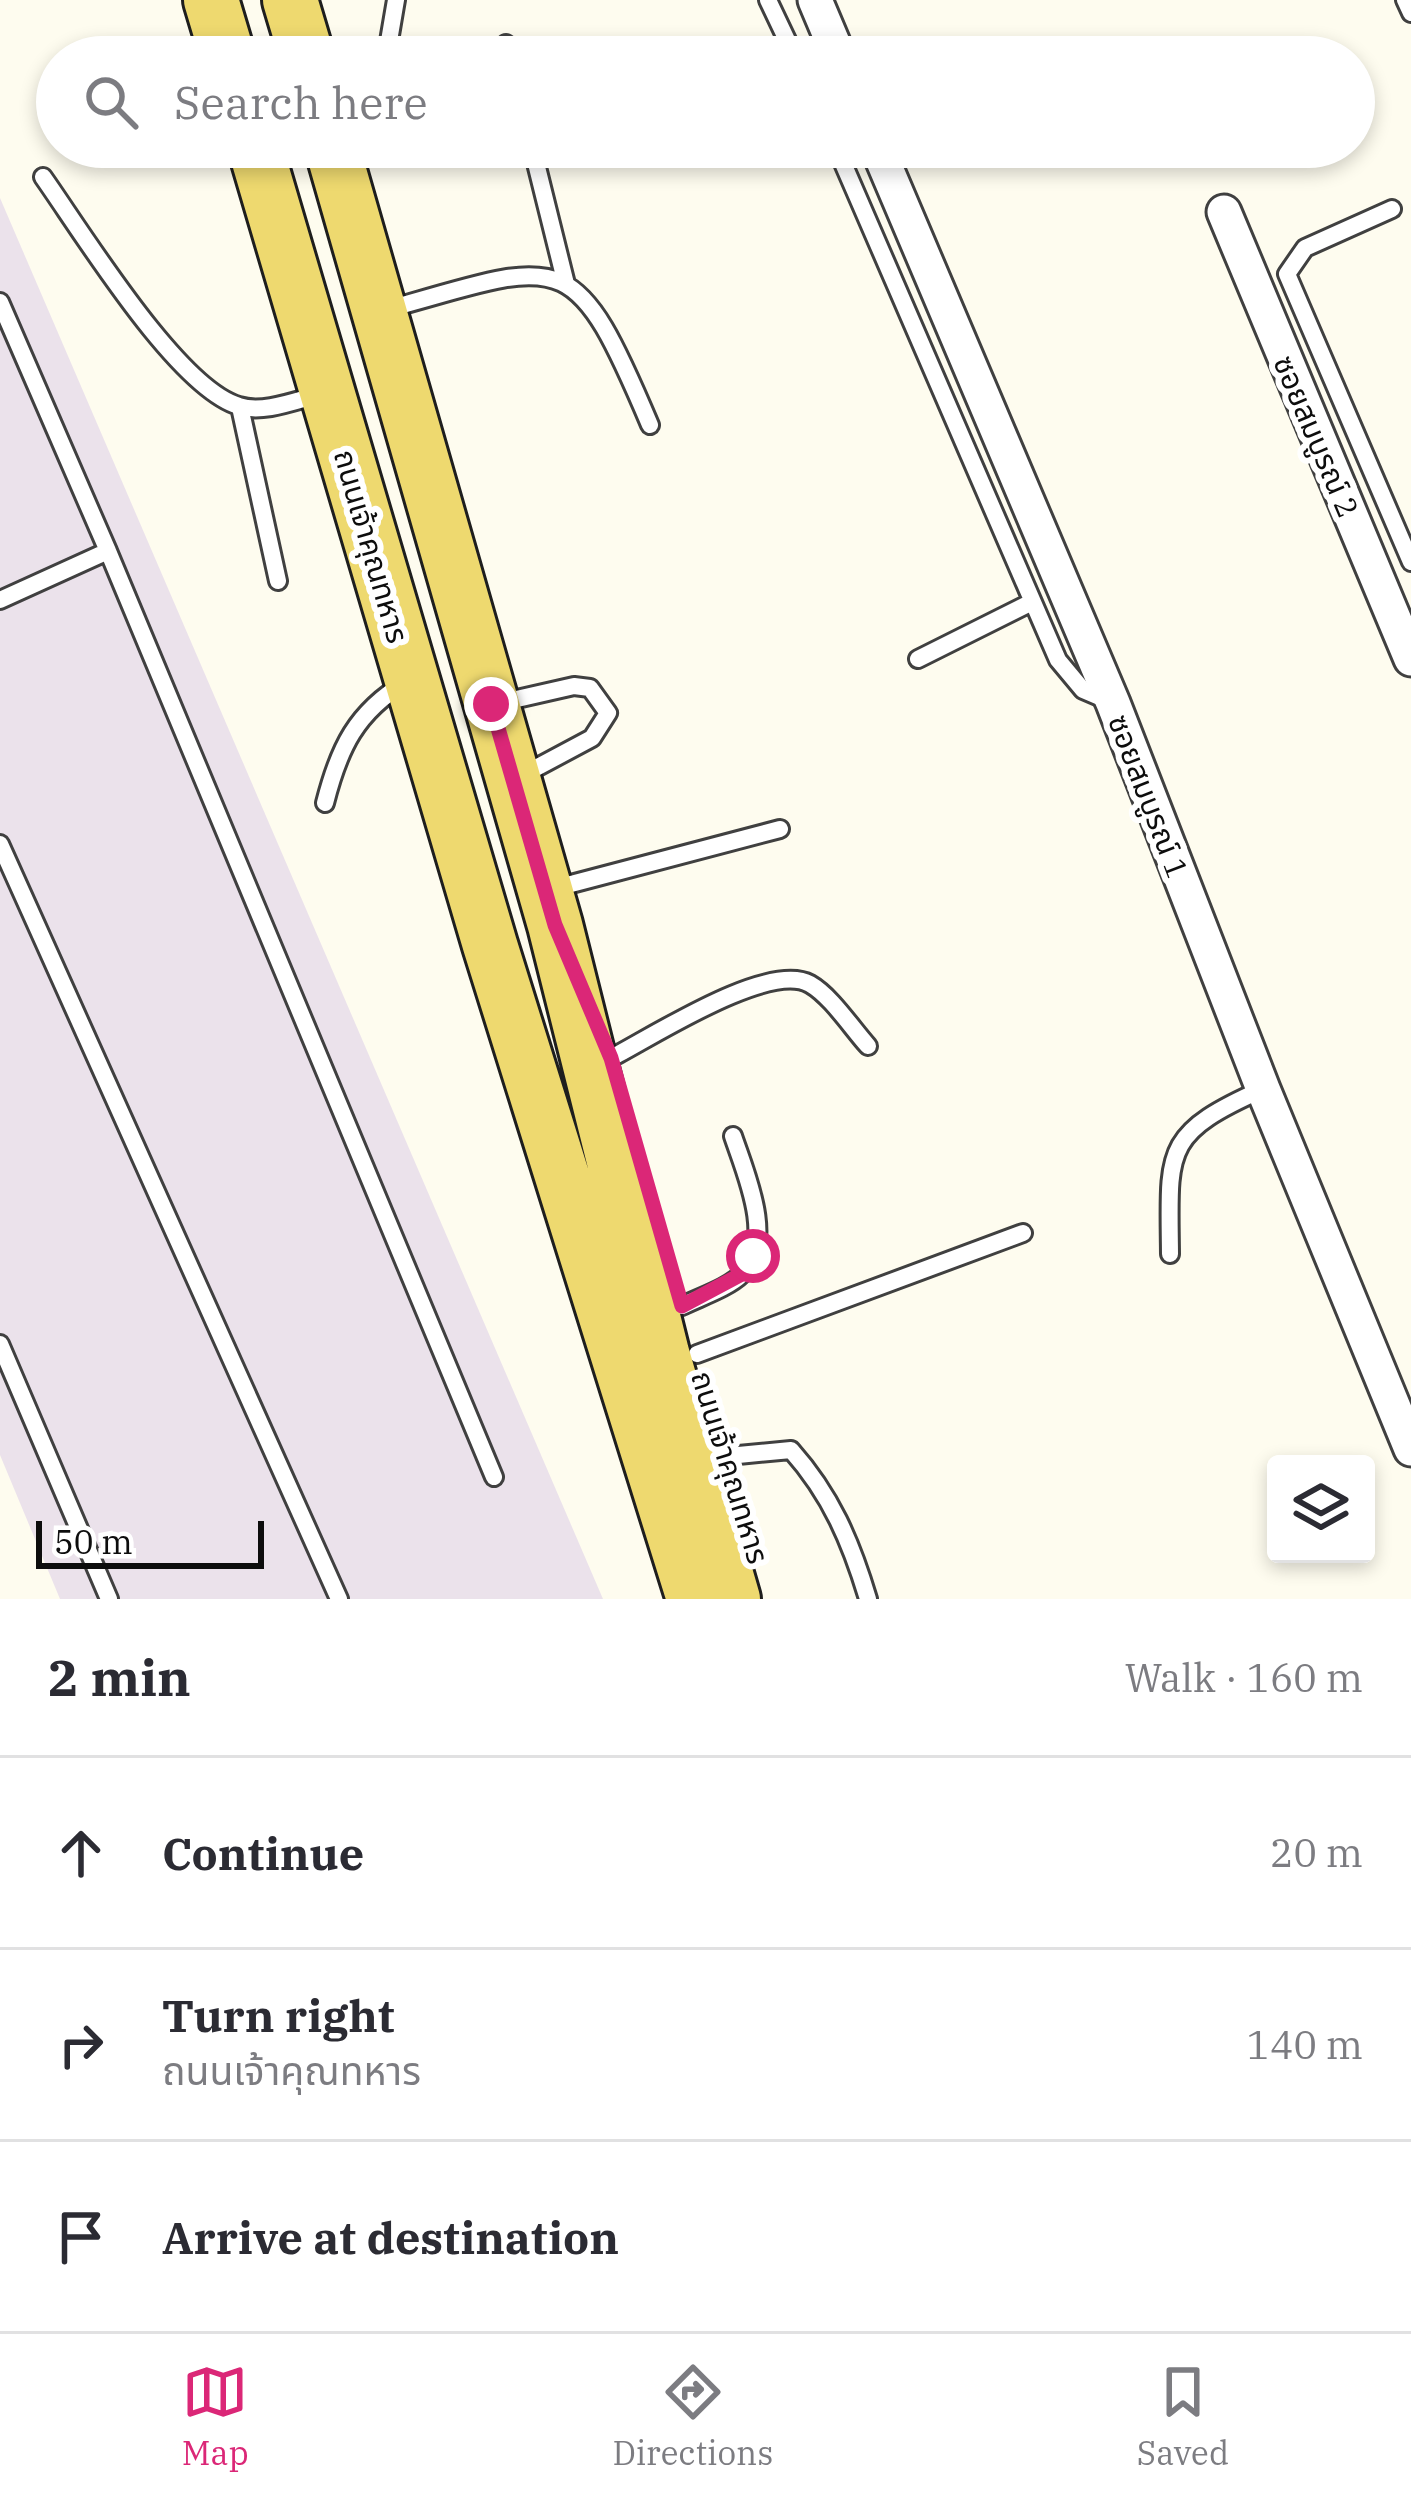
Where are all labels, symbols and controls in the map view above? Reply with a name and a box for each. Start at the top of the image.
search box [36,36,1375,168]
icon: search [78,69,144,135]
text: Search here [174,73,428,131]
street label: ซอยสมบูรณ์ 2 [1265,349,1369,523]
street label: ถนนเจ้าคุณทหาร [326,445,418,647]
route end [464,677,518,731]
street label: ซอยสมบูรณ์ 1 [1100,709,1198,883]
route start [726,1229,780,1283]
street label: ถนนเจ้าคุณทหาร [683,1366,779,1568]
map controls [1267,1455,1375,1563]
button: layers [1267,1455,1375,1563]
scale bar [36,1515,264,1568]
text: 50 m [54,1520,133,1563]
text: 2 min [48,1644,191,1710]
text: Walk · 160 m [1125,1652,1363,1703]
icon: ahead [48,1820,114,1886]
text: Continue [162,1824,364,1882]
text: 20 m [1270,1827,1363,1878]
text: Turn right [162,1986,394,2044]
icon: right [48,2012,114,2078]
text: 140 m [1247,2019,1363,2070]
text: ถนนเจ้าคุณทหาร [162,2045,421,2096]
icon: arrive [48,2204,114,2270]
text: Arrive at destination [162,2208,619,2266]
tab: Map [182,2359,249,2474]
tab: Directions [612,2359,773,2474]
tab: Saved [1137,2359,1229,2474]

